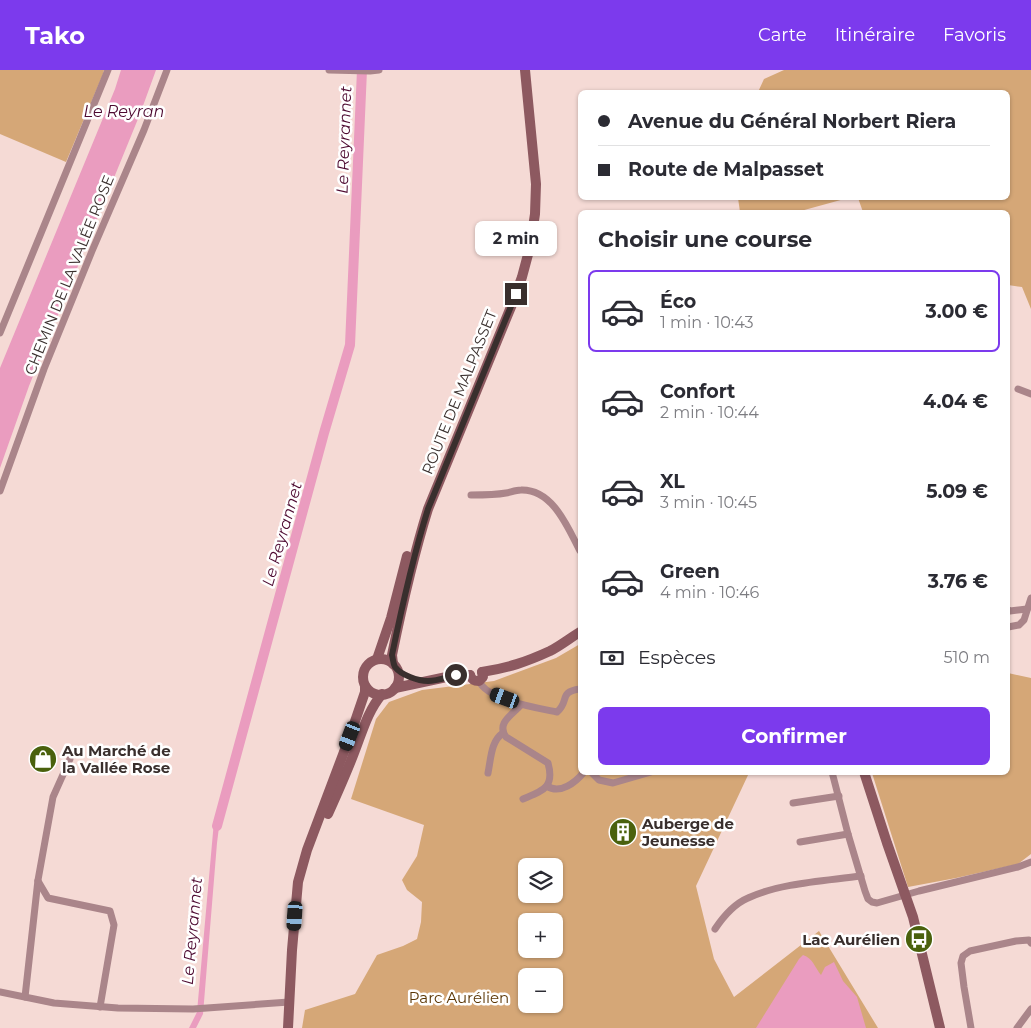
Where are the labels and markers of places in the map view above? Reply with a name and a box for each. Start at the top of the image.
place label: Au Marché de la Vallée Rose [61,741,171,777]
shop icon: Au Marché de la Vallée Rose [28,744,58,774]
place label: Auberge de Jeunesse [641,814,734,850]
building icon: Auberge de Jeunesse [608,817,638,847]
bus stop icon: Lac Aurélien [904,924,934,954]
place label: Lac Aurélien [802,930,900,949]

